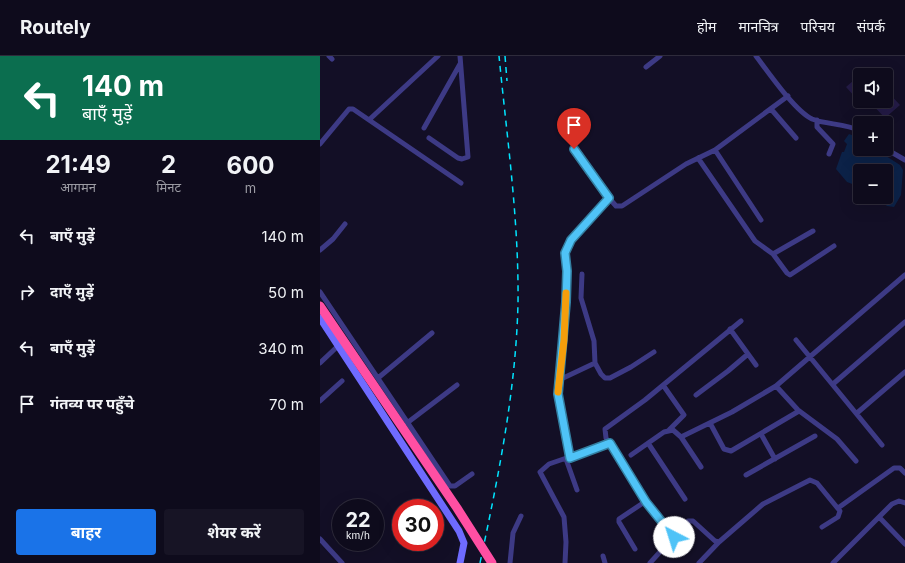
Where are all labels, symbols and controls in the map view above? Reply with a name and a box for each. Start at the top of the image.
text: Routely [20,16,91,39]
text: होम [697,18,716,35]
text: मानचित्र [738,18,779,35]
text: परिचय [801,18,835,35]
text: संपर्क [857,18,885,35]
map controls [853,68,893,204]
button: sound [853,68,893,108]
text: 140 m [82,69,164,103]
icon: left [16,72,68,124]
text: बाएँ मुड़ें [82,103,132,124]
pin [557,108,591,149]
icon: arrive [563,114,585,136]
button: + [853,116,893,156]
text: 21:49 [45,150,111,179]
text: 2 [161,150,176,179]
text: 600 [227,151,275,180]
button: − [853,164,893,204]
text: आगमन [60,179,96,195]
text: मिनट [156,179,181,195]
text: m [245,180,256,196]
icon: left [16,225,38,247]
text: बाएँ मुड़ें [50,226,95,245]
text: 140 m [261,227,304,246]
icon: right [16,281,38,303]
text: दाएँ मुड़ें [50,282,94,301]
text: 50 m [268,283,304,302]
icon: left [16,337,38,359]
text: बाएँ मुड़ें [50,338,95,357]
text: 340 m [258,339,304,358]
icon: arrive [16,393,38,415]
text: गंतव्य पर पहुँचे [50,394,134,413]
text: 70 m [269,395,304,414]
speed limit sign: 30 [392,499,444,551]
text: 22 [345,508,371,532]
button: बाहर [16,509,156,555]
button: शेयर करें [164,509,304,555]
position arrow [653,516,695,558]
text: km/h [346,529,370,541]

